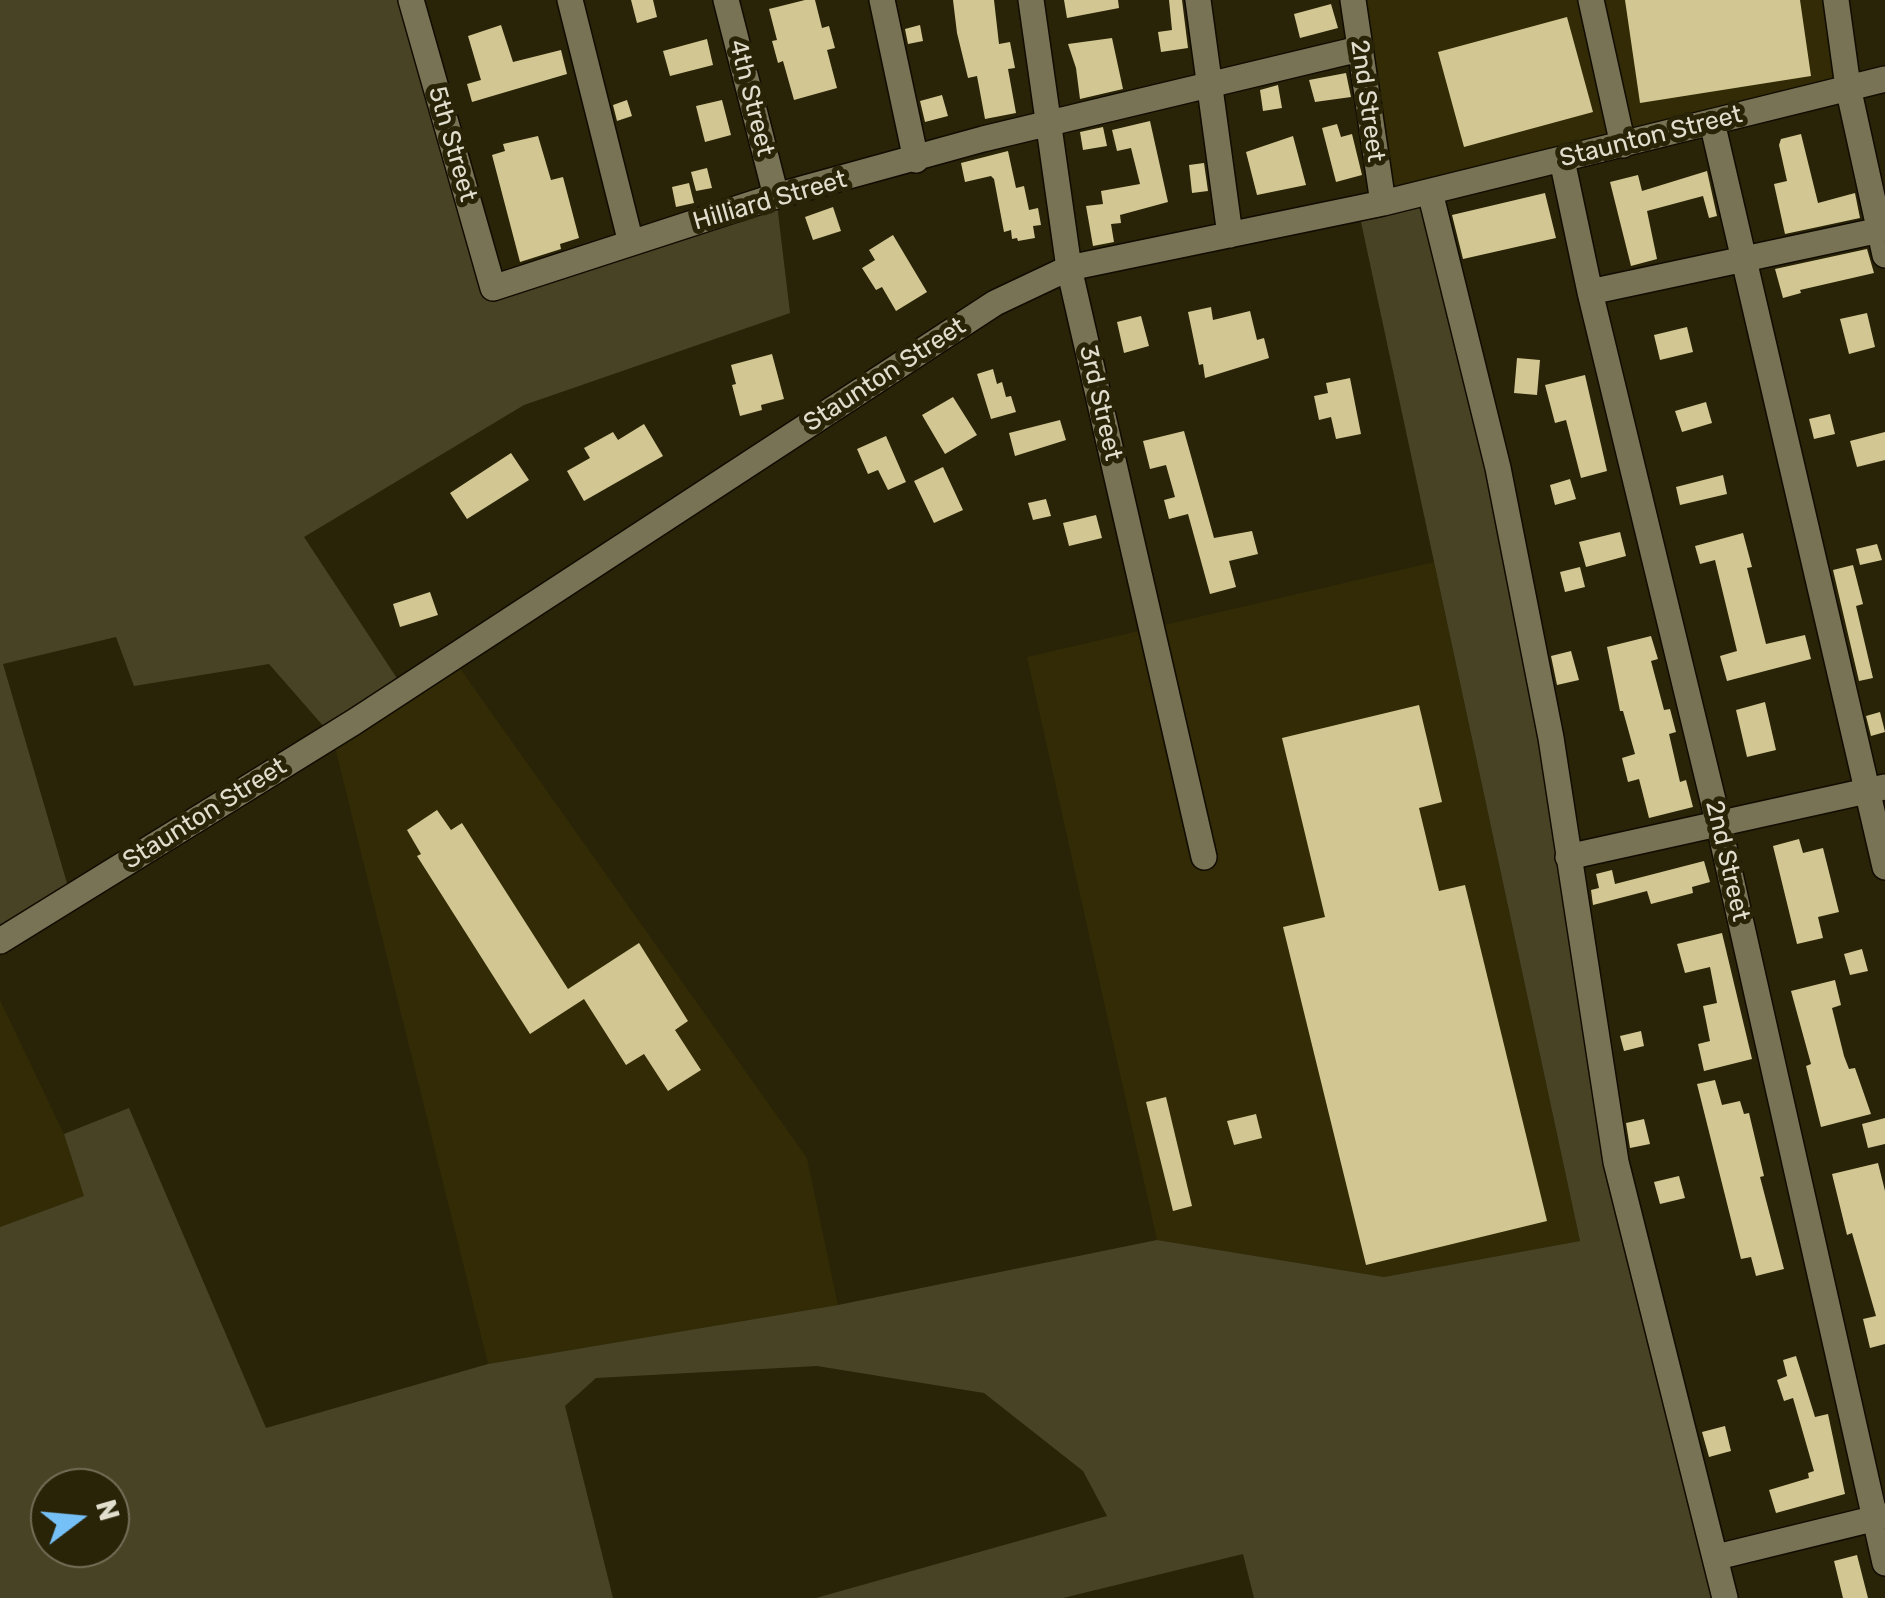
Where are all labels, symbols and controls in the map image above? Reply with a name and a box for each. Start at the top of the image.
street label: 4th Street [722,37,780,159]
street label: 2nd Street [1344,38,1390,164]
street label: 5th Street [421,83,483,205]
street label: Staunton Street [1557,100,1745,174]
street label: Hilliard Street [690,165,850,237]
street label: Staunton Street [798,312,972,438]
street label: 3rd Street [1072,342,1128,464]
street label: Staunton Street [118,752,292,876]
street label: 2nd Street [1699,798,1755,924]
north arrow [30,1468,130,1568]
text: N [89,1496,126,1524]

